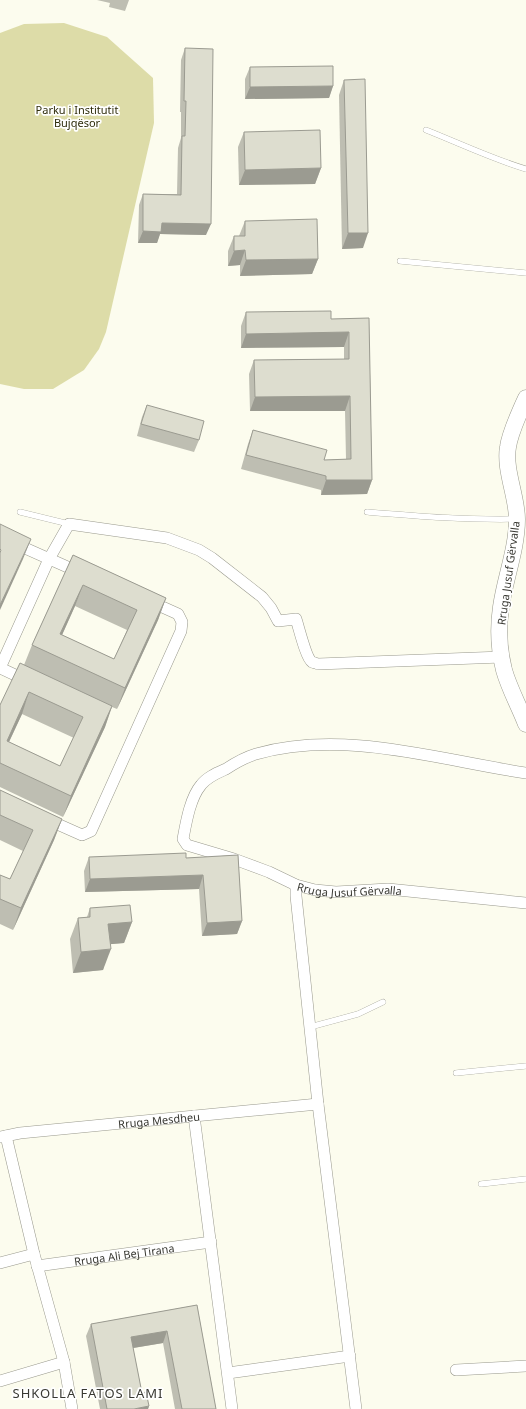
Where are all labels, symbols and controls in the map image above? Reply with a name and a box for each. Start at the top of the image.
park label: Parku i Institutit Bujqësor [36,102,118,130]
street label: Rruga Jusuf Gërvalla [493,520,523,626]
street label: Rruga Jusuf Gërvalla [296,878,403,900]
street label: Rruga Mesdheu [117,1108,201,1131]
street label: Rruga Ali Bej Tirana [73,1240,175,1268]
district label: SHKOLLA FATOS LAMI [13,1384,163,1402]

